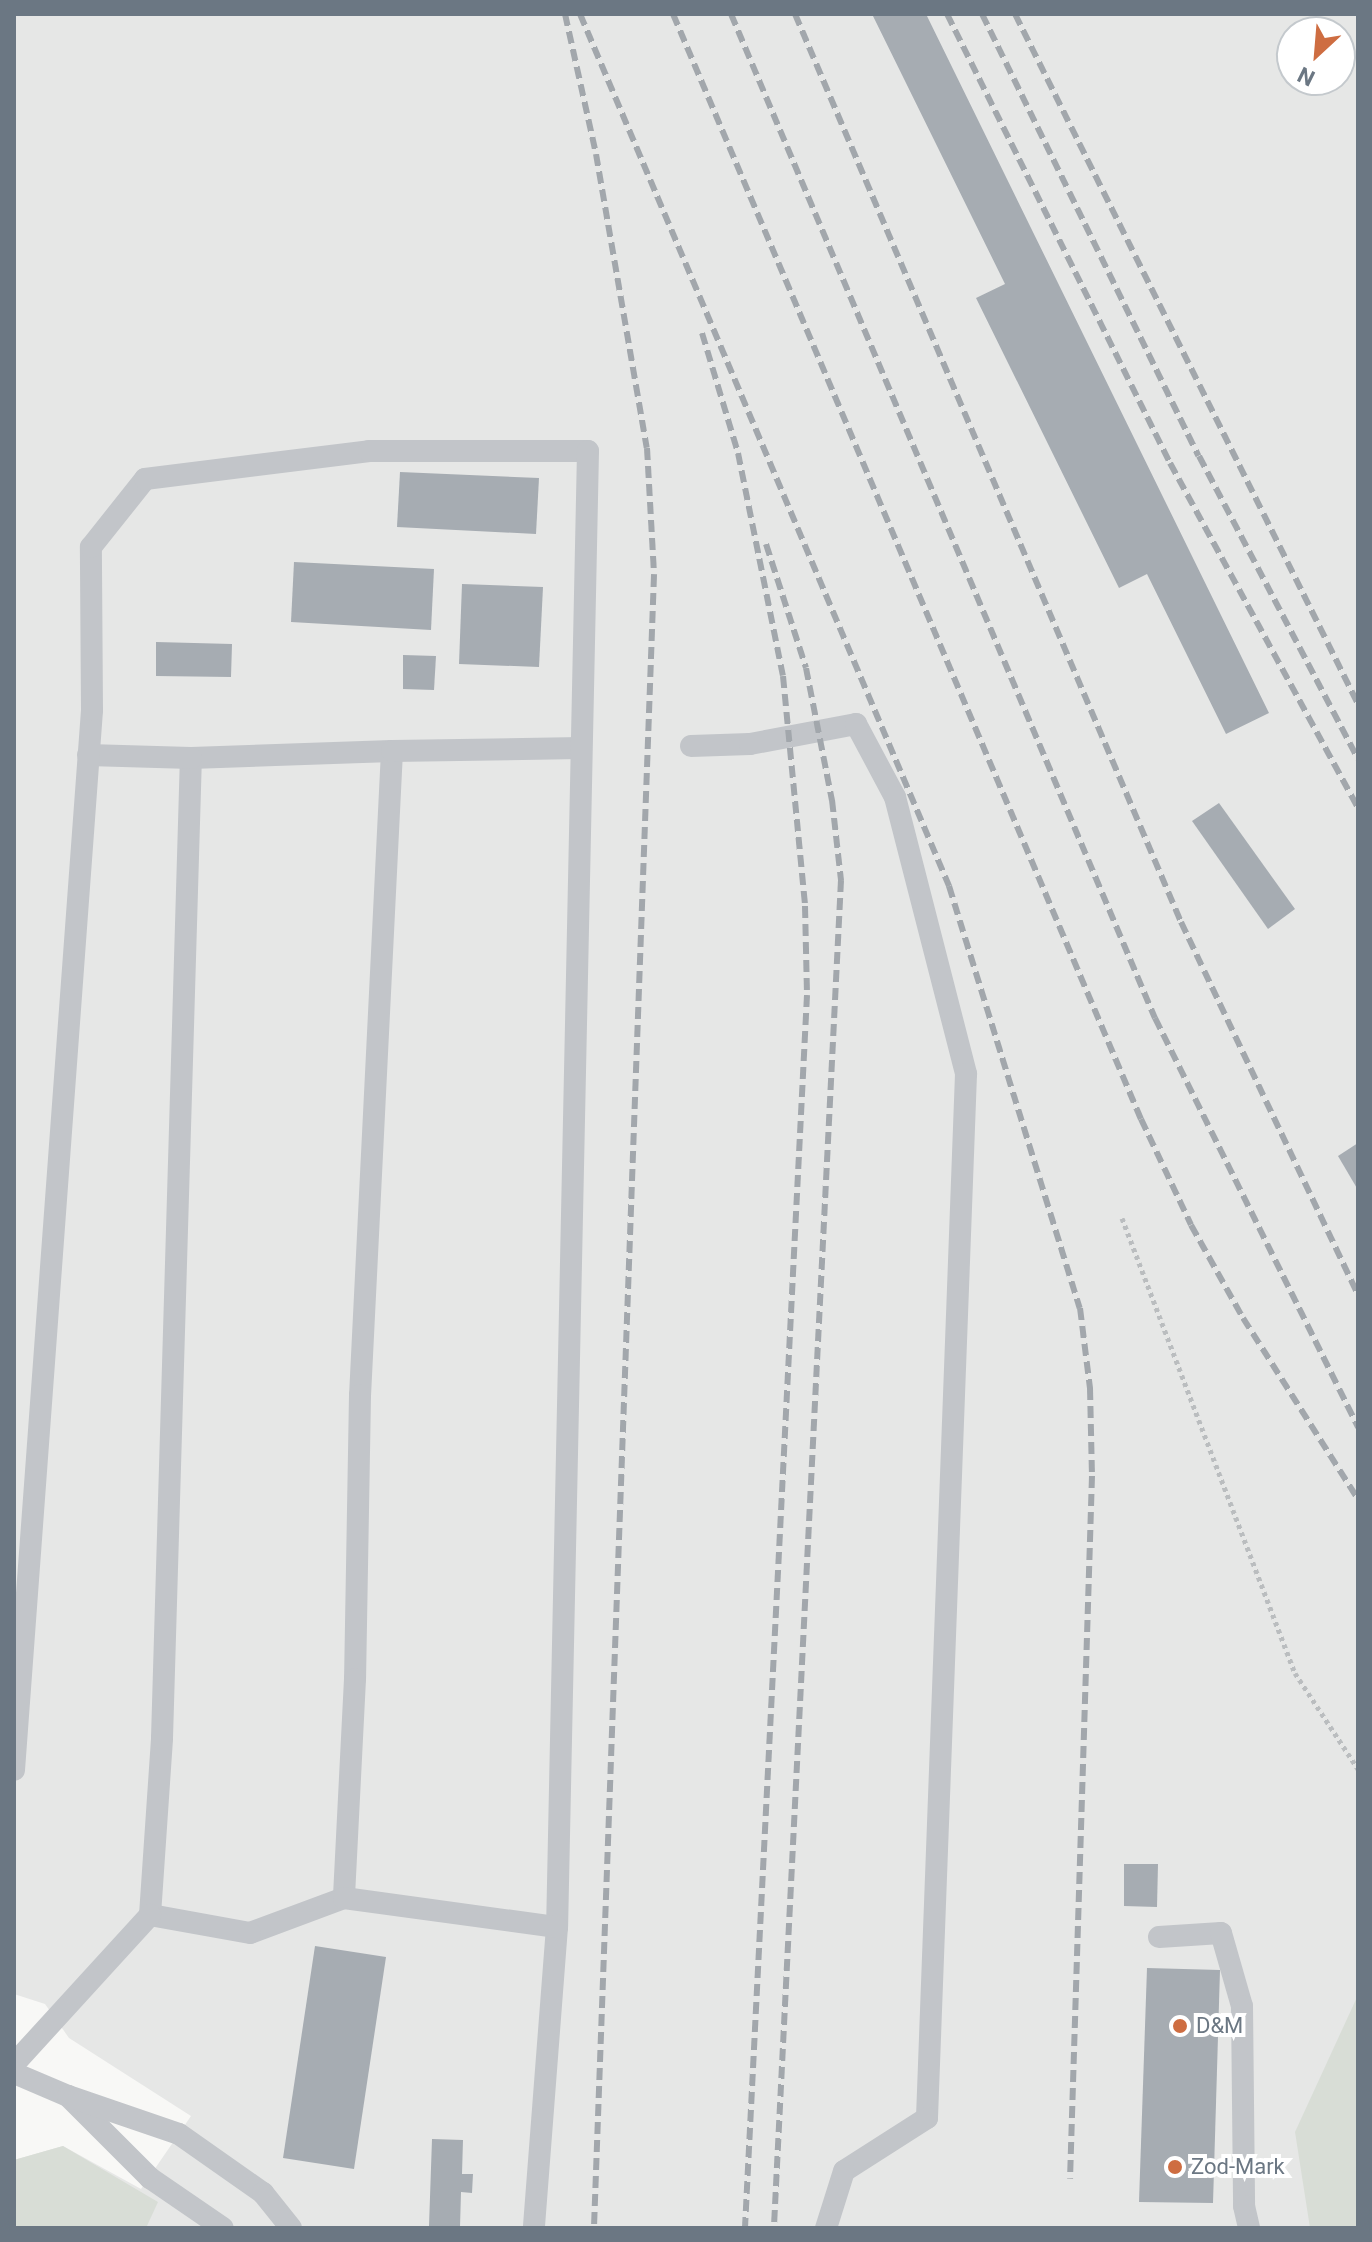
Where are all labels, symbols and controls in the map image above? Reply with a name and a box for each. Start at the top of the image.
north arrow [1276,16,1356,96]
text: N [1294,62,1319,91]
place label: D&M [1196,2013,1243,2039]
marker: D&M [1171,2017,1189,2035]
place label: Zod-Mark [1191,2154,1285,2180]
marker: Zod-Mark [1166,2158,1184,2176]

